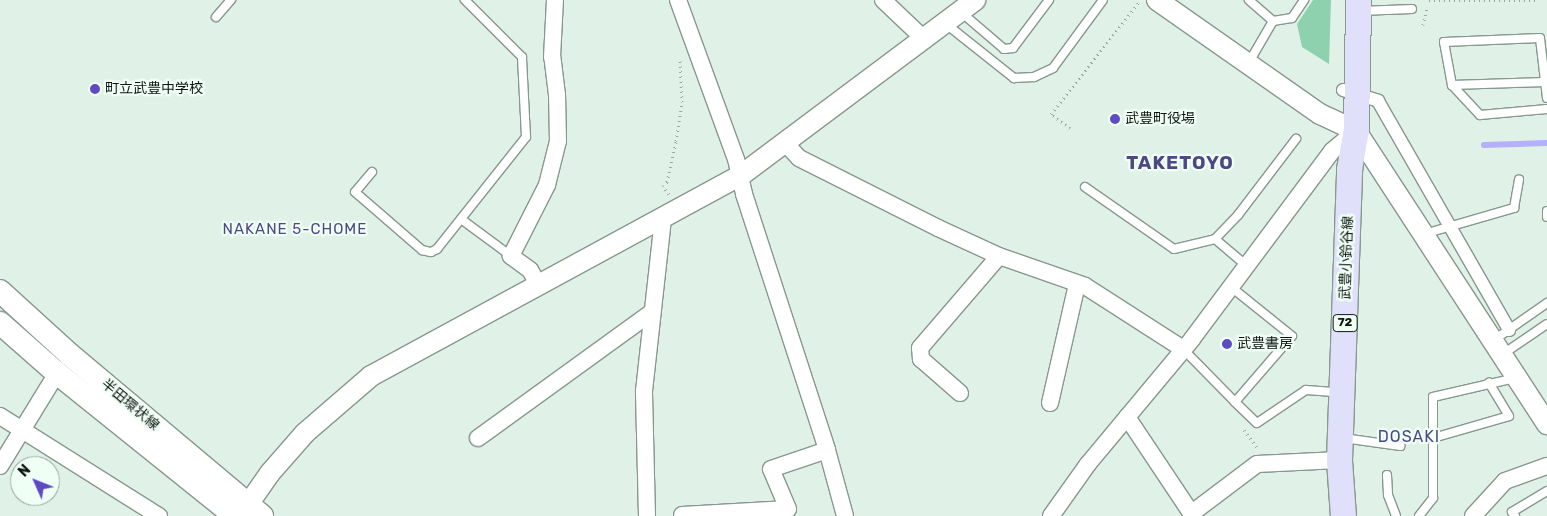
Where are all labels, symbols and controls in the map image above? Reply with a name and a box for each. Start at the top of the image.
place label: 町立武豊中学校 [105,81,203,97]
marker: 町立武豊中学校 [89,83,101,95]
place label: 武豊町役場 [1125,111,1195,127]
marker: 武豊町役場 [1109,113,1121,125]
district label: TAKETOYO [1125,152,1235,174]
street label: 武豊小鈴谷線 [1337,216,1357,300]
district label: NAKANE 5-CHOME [221,221,369,239]
road number: 72 [1332,314,1358,332]
place label: 武豊書房 [1237,336,1293,352]
marker: 武豊書房 [1221,338,1233,350]
street label: 半田環状線 [98,376,162,434]
district label: DOSAKI [1377,427,1441,447]
north arrow [10,456,60,506]
text: N [15,461,34,480]

